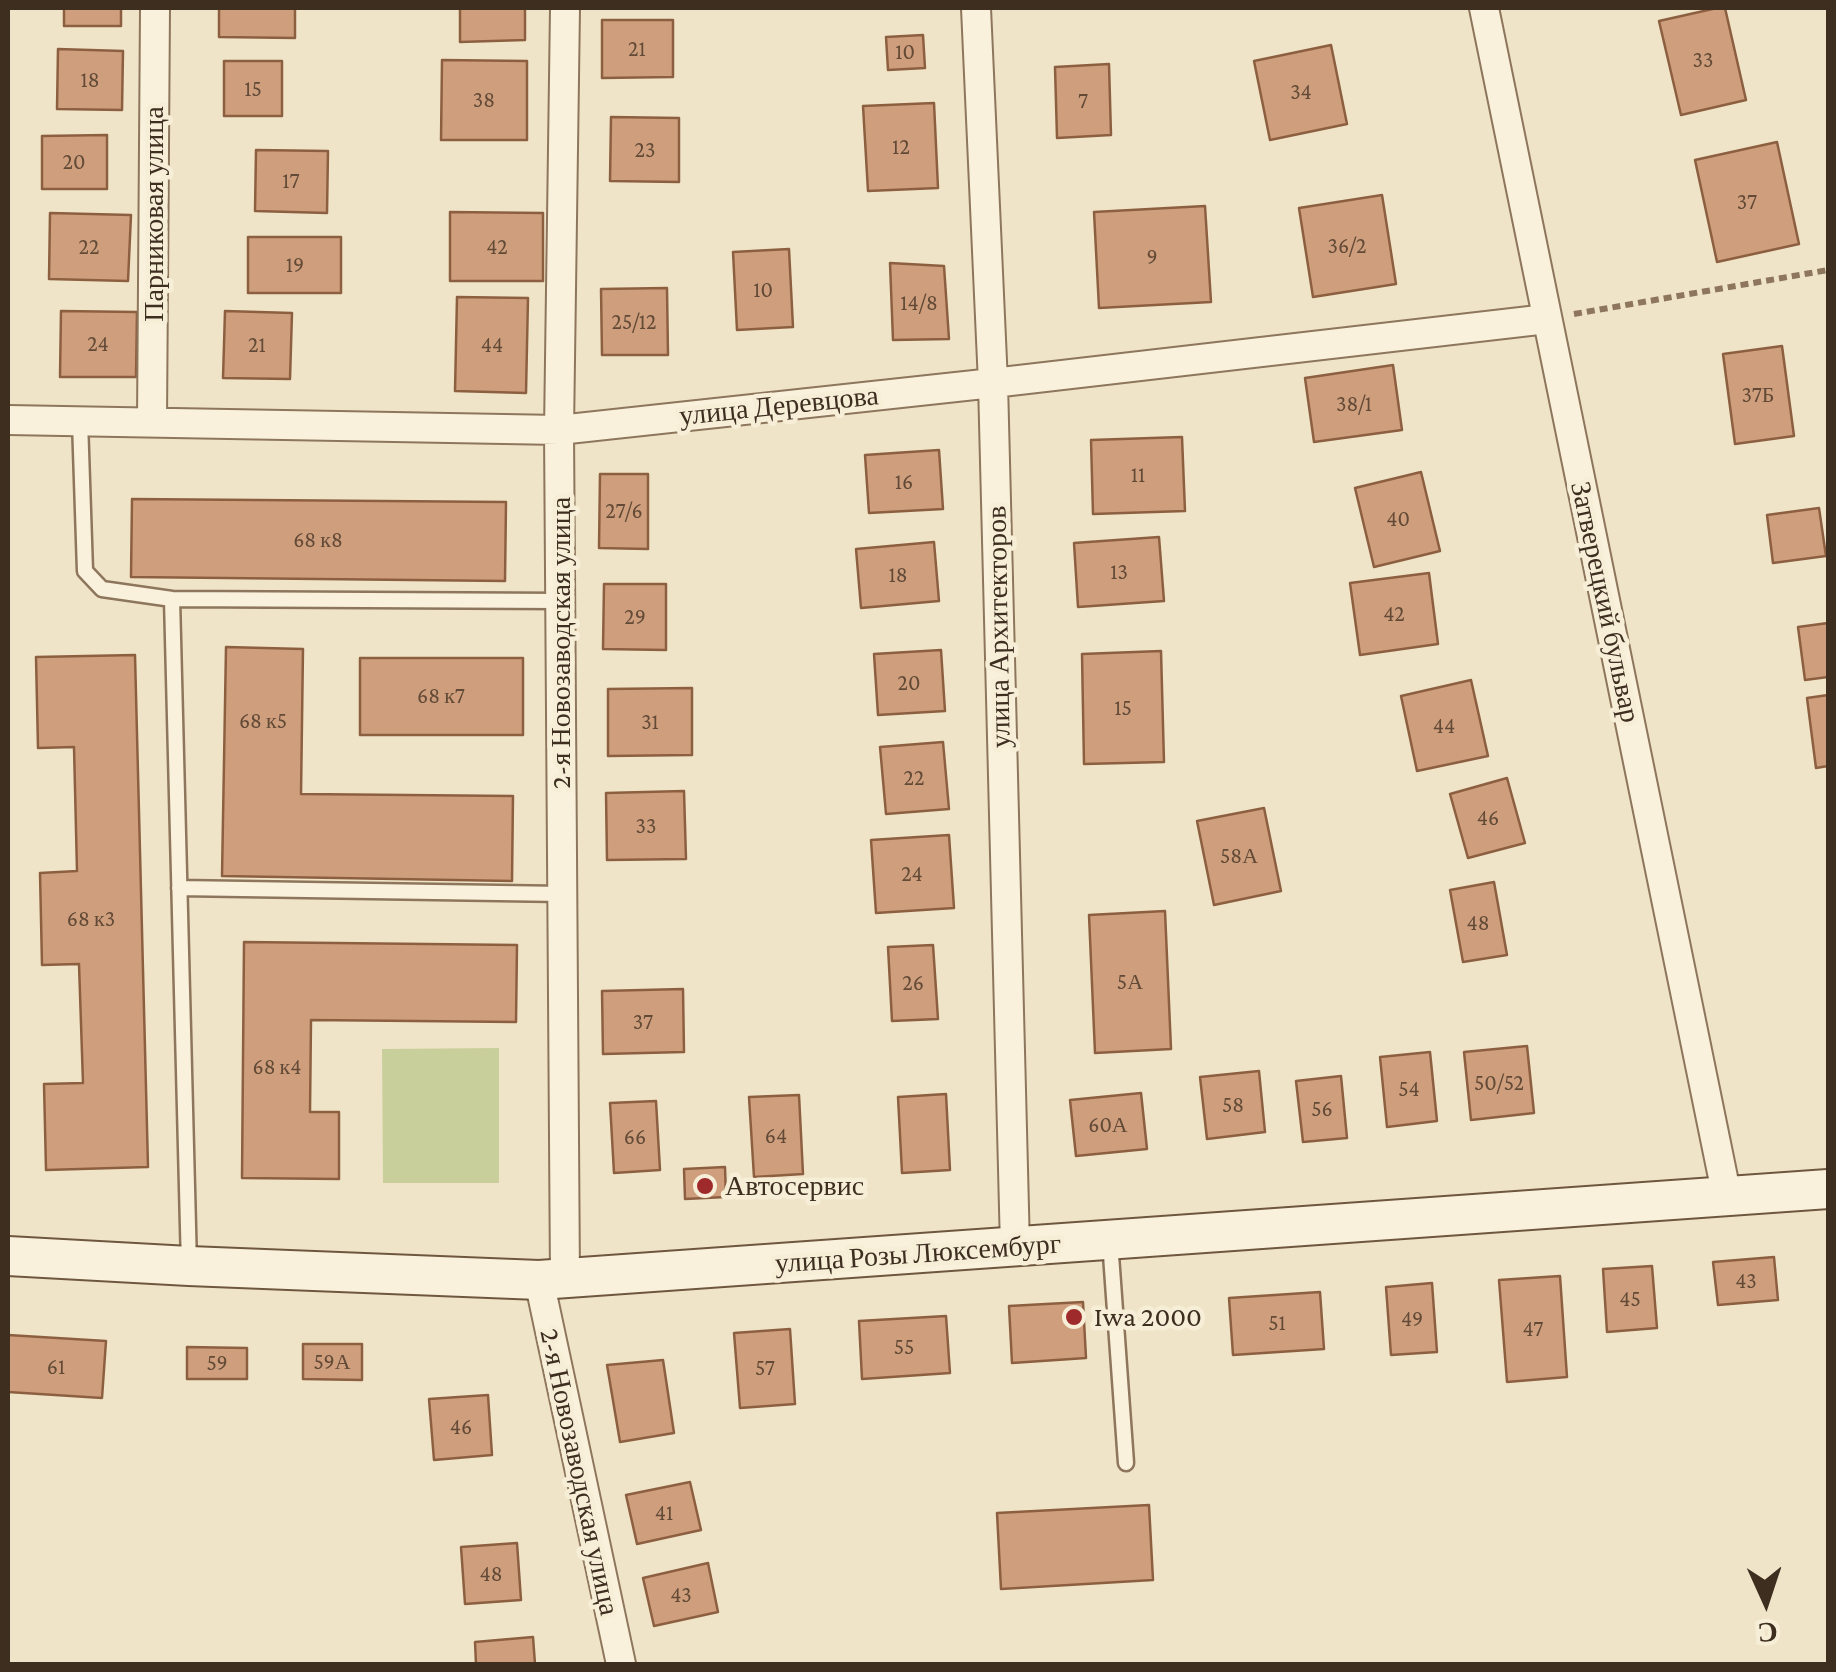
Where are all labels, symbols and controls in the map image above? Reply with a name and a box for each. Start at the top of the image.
house number: 21 [628,36,646,62]
house number: 10 [895,39,915,65]
house number: 33 [1693,47,1713,73]
house number: 18 [80,67,100,93]
house number: 15 [244,76,262,102]
house number: 34 [1290,79,1312,105]
house number: 38 [473,87,495,113]
house number: 7 [1078,88,1088,114]
street label: Парниковая улица [137,106,171,322]
house number: 12 [892,134,910,160]
house number: 23 [635,137,655,163]
house number: 20 [63,149,85,175]
house number: 17 [282,168,300,194]
house number: 37 [1737,189,1757,215]
house number: 36/2 [1327,233,1367,259]
house number: 22 [79,234,99,260]
house number: 42 [486,234,508,260]
house number: 9 [1146,244,1158,270]
house number: 19 [286,252,304,278]
house number: 10 [753,277,773,303]
house number: 14/8 [900,290,938,316]
house number: 25/12 [611,309,657,335]
house number: 24 [87,331,109,357]
house number: 21 [248,332,266,358]
house number: 44 [481,332,503,358]
street label: улица Деревцова [678,379,880,433]
house number: 37Б [1742,382,1775,408]
house number: 38/1 [1336,391,1372,417]
house number: 11 [1131,462,1145,488]
house number: 16 [895,469,913,495]
street label: Затверецкий бульвар [1563,478,1647,726]
street label: 2-я Новозаводская улица [544,497,578,789]
house number: 27/6 [605,498,643,524]
street label: улица Архитекторов [980,505,1018,749]
house number: 40 [1386,506,1410,532]
house number: 68 к8 [293,527,343,553]
house number: 13 [1110,559,1128,585]
house number: 18 [888,562,908,588]
house number: 42 [1383,601,1405,627]
house number: 29 [624,604,646,630]
house number: 20 [898,670,920,696]
house number: 68 к7 [417,683,465,709]
house number: 15 [1114,695,1132,721]
house number: 68 к5 [239,708,287,734]
house number: 31 [641,709,659,735]
house number: 44 [1433,713,1455,739]
house number: 22 [904,765,924,791]
house number: 46 [1477,805,1499,831]
house number: 33 [636,813,656,839]
house number: 58А [1220,843,1258,869]
house number: 24 [901,861,923,887]
house number: 68 к3 [67,906,115,932]
house number: 48 [1466,910,1490,936]
house number: 5А [1117,969,1143,995]
house number: 26 [902,970,924,996]
house number: 37 [633,1009,653,1035]
house number: 68 к4 [252,1054,302,1080]
house number: 50/52 [1474,1070,1524,1096]
house number: 54 [1398,1076,1420,1102]
house number: 58 [1222,1092,1244,1118]
house number: 56 [1311,1096,1333,1122]
house number: 60А [1088,1112,1128,1138]
house number: 64 [765,1123,787,1149]
house number: 66 [624,1124,646,1150]
place label: Автосервис [725,1169,864,1203]
marker: Автосервис [694,1175,716,1197]
street label: улица Розы Люксембург [774,1227,1062,1281]
house number: 43 [1735,1268,1757,1294]
house number: 45 [1619,1286,1641,1312]
place label: Iwa 2000 [1094,1300,1202,1334]
marker: Iwa 2000 [1063,1306,1085,1328]
house number: 49 [1401,1306,1423,1332]
house number: 51 [1268,1310,1286,1336]
house number: 47 [1523,1316,1543,1342]
street label: 2-я Новозаводская улица [532,1326,626,1618]
house number: 55 [894,1334,914,1360]
house number: 59А [313,1349,351,1375]
house number: 59 [206,1350,228,1376]
house number: 61 [47,1354,65,1380]
house number: 57 [755,1355,775,1381]
house number: 46 [450,1414,472,1440]
house number: 41 [655,1500,673,1526]
north arrow [1716,1552,1816,1652]
house number: 48 [479,1561,503,1587]
house number: 43 [670,1582,692,1608]
text: С [1757,1616,1779,1648]

